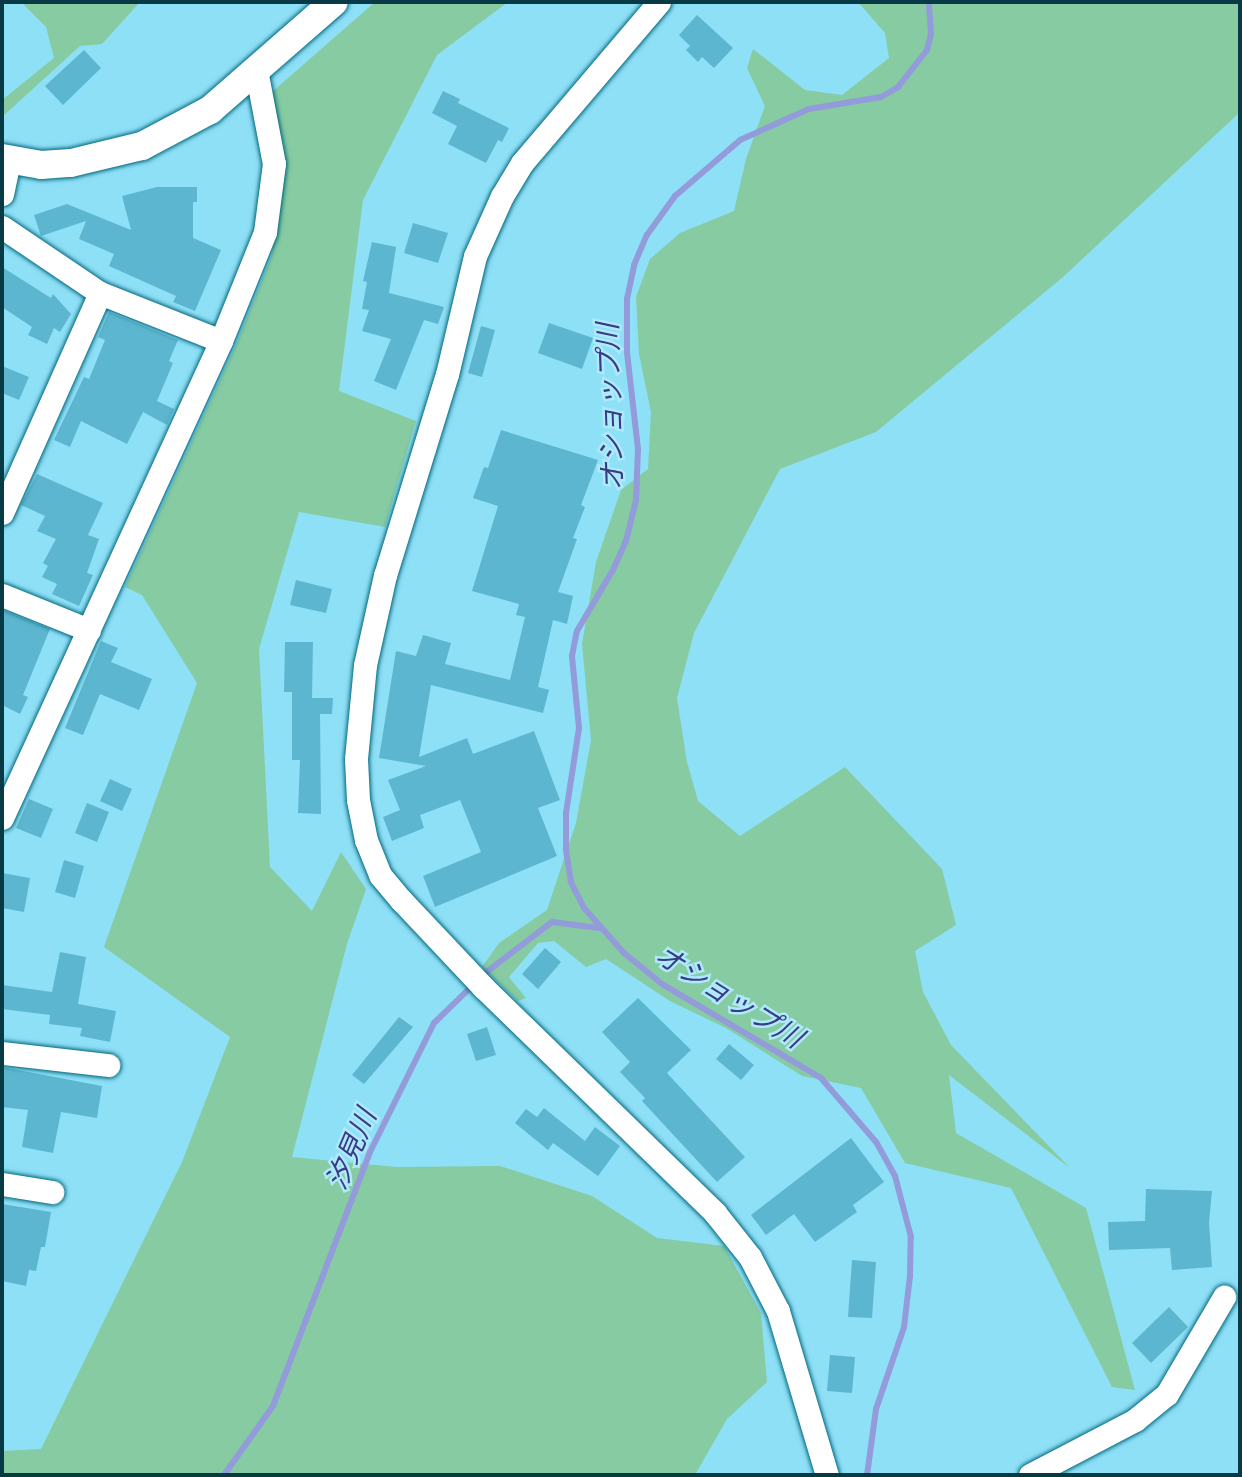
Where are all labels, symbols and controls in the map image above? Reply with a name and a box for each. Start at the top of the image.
water label: オショップ川 [590,322,630,492]
water label: オショップ川 [649,937,809,1055]
water label: 汐見川 [319,1104,383,1194]

